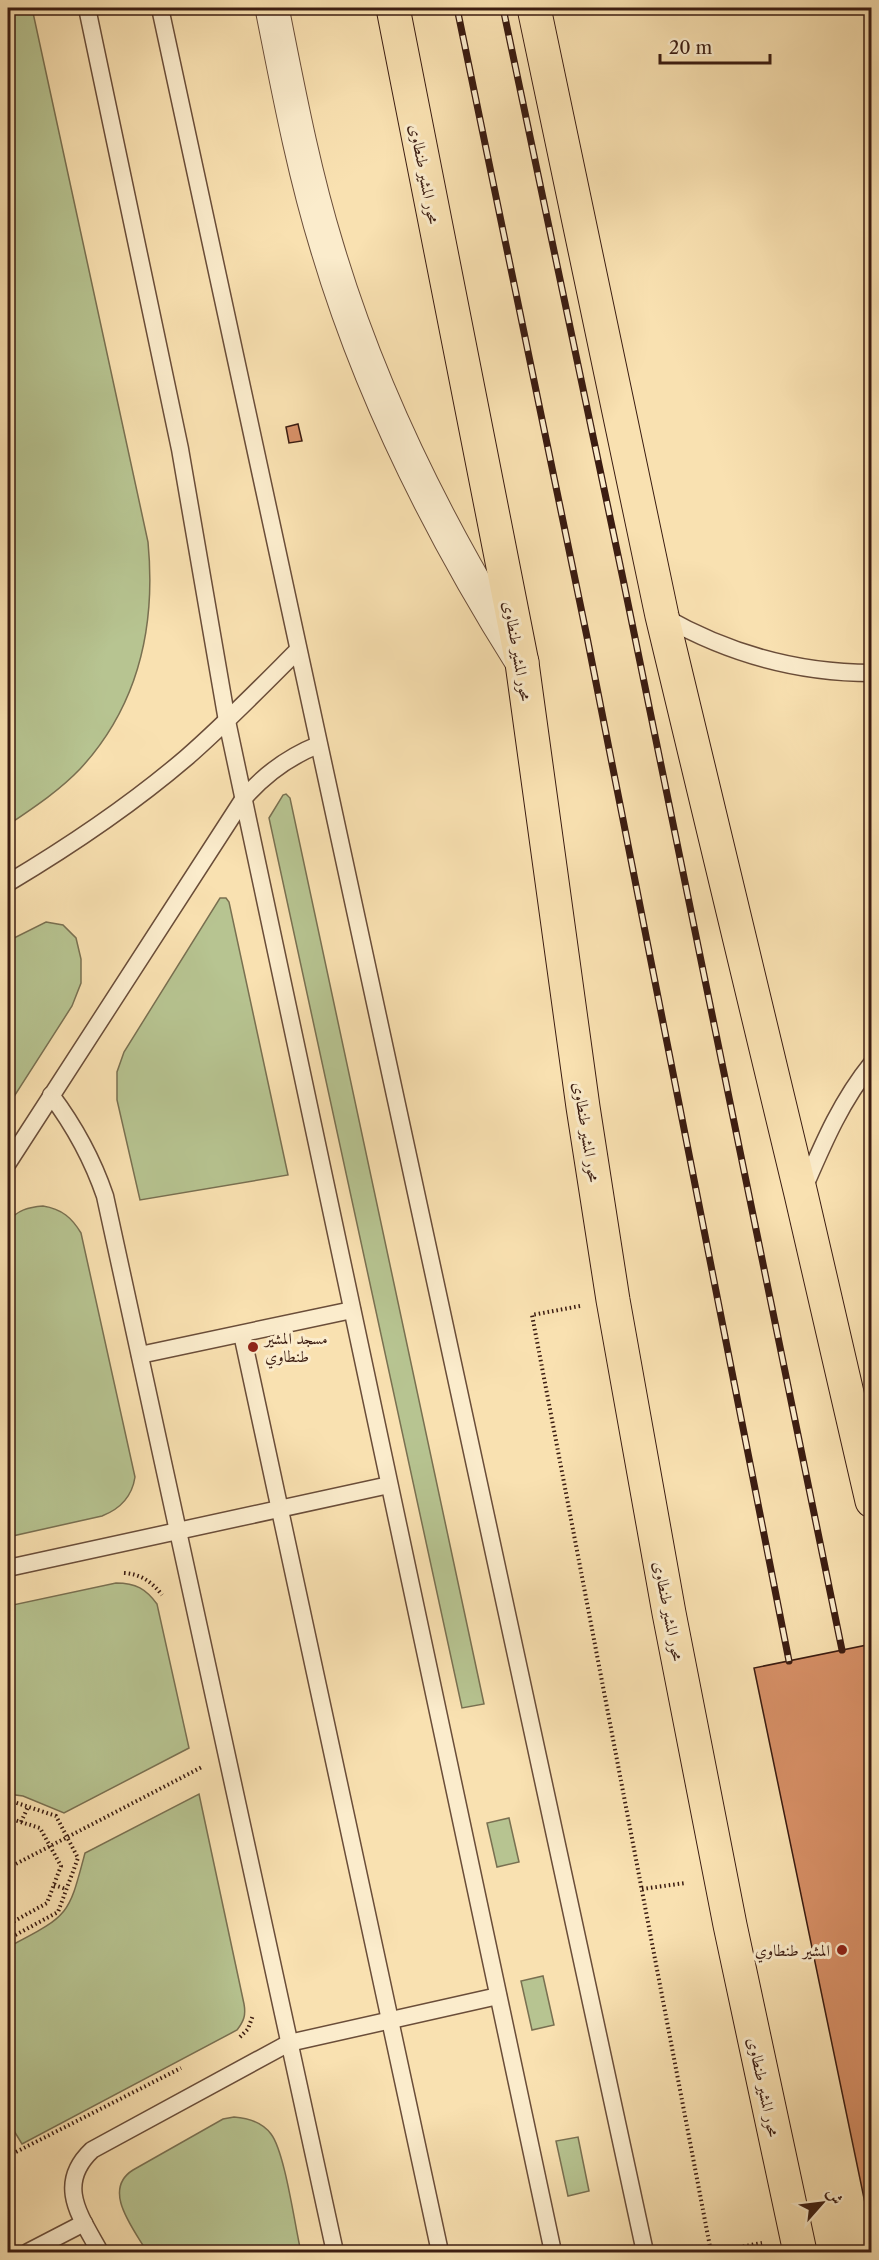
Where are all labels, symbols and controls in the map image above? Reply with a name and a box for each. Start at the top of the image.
scale bar [660,27,770,65]
text: 20 m [669,37,713,59]
street label: محور المشير طنطاوى [405,122,445,226]
street label: محور المشير طنطاوى [498,599,537,703]
street label: محور المشير طنطاوى [568,1080,605,1184]
place label: مسجد المشير طنطاوي [263,1328,328,1369]
marker: مسجد المشير طنطاوي [246,1340,260,1354]
street label: محور المشير طنطاوى [649,1559,689,1663]
place label: المشير طنطاوي [755,1940,830,1963]
marker: المشير طنطاوي [835,1943,849,1957]
street label: محور المشير طنطاوى [743,2035,784,2139]
north arrow [792,2173,852,2233]
text: ش [823,2184,848,2208]

